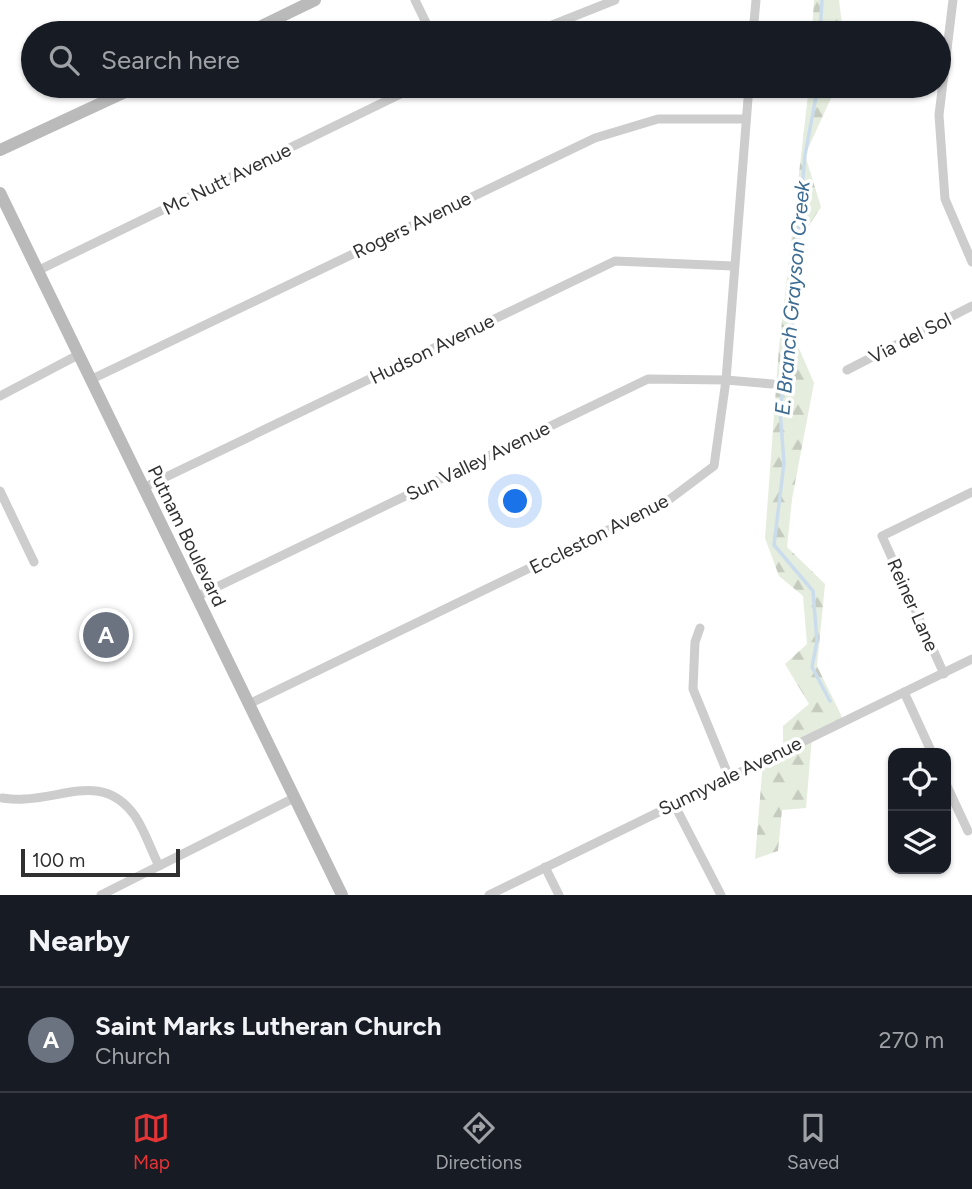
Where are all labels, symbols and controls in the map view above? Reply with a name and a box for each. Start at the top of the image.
search box [21,21,951,98]
icon: search [45,41,83,79]
text: Search here [101,44,240,76]
street label: Mc Nutt Avenue [159,138,295,220]
water label: E. Branch Grayson Creek [769,179,815,416]
street label: Rogers Avenue [349,186,475,264]
street label: Via del Sol [865,308,955,368]
street label: Hudson Avenue [366,309,498,389]
street label: Sun Valley Avenue [402,416,554,506]
street label: Putnam Boulevard [143,462,231,610]
your location [498,484,532,518]
street label: Eccleston Avenue [526,489,672,579]
street label: Reiner Lane [882,555,944,655]
pin: A [83,609,129,661]
street label: Sunnyvale Avenue [655,731,805,821]
map controls [888,748,951,874]
button: locate [888,748,951,811]
button: layers [888,811,951,874]
scale bar [21,846,180,878]
text: 100 m [32,849,85,872]
text: Nearby [28,922,130,959]
text: Saint Marks Lutheran Church [95,1010,442,1042]
text: A [43,1026,59,1054]
text: 270 m [879,1026,944,1054]
text: Church [95,1042,170,1070]
tab: Map [132,1109,170,1174]
tab: Directions [435,1109,522,1174]
tab: Saved [787,1109,839,1174]

